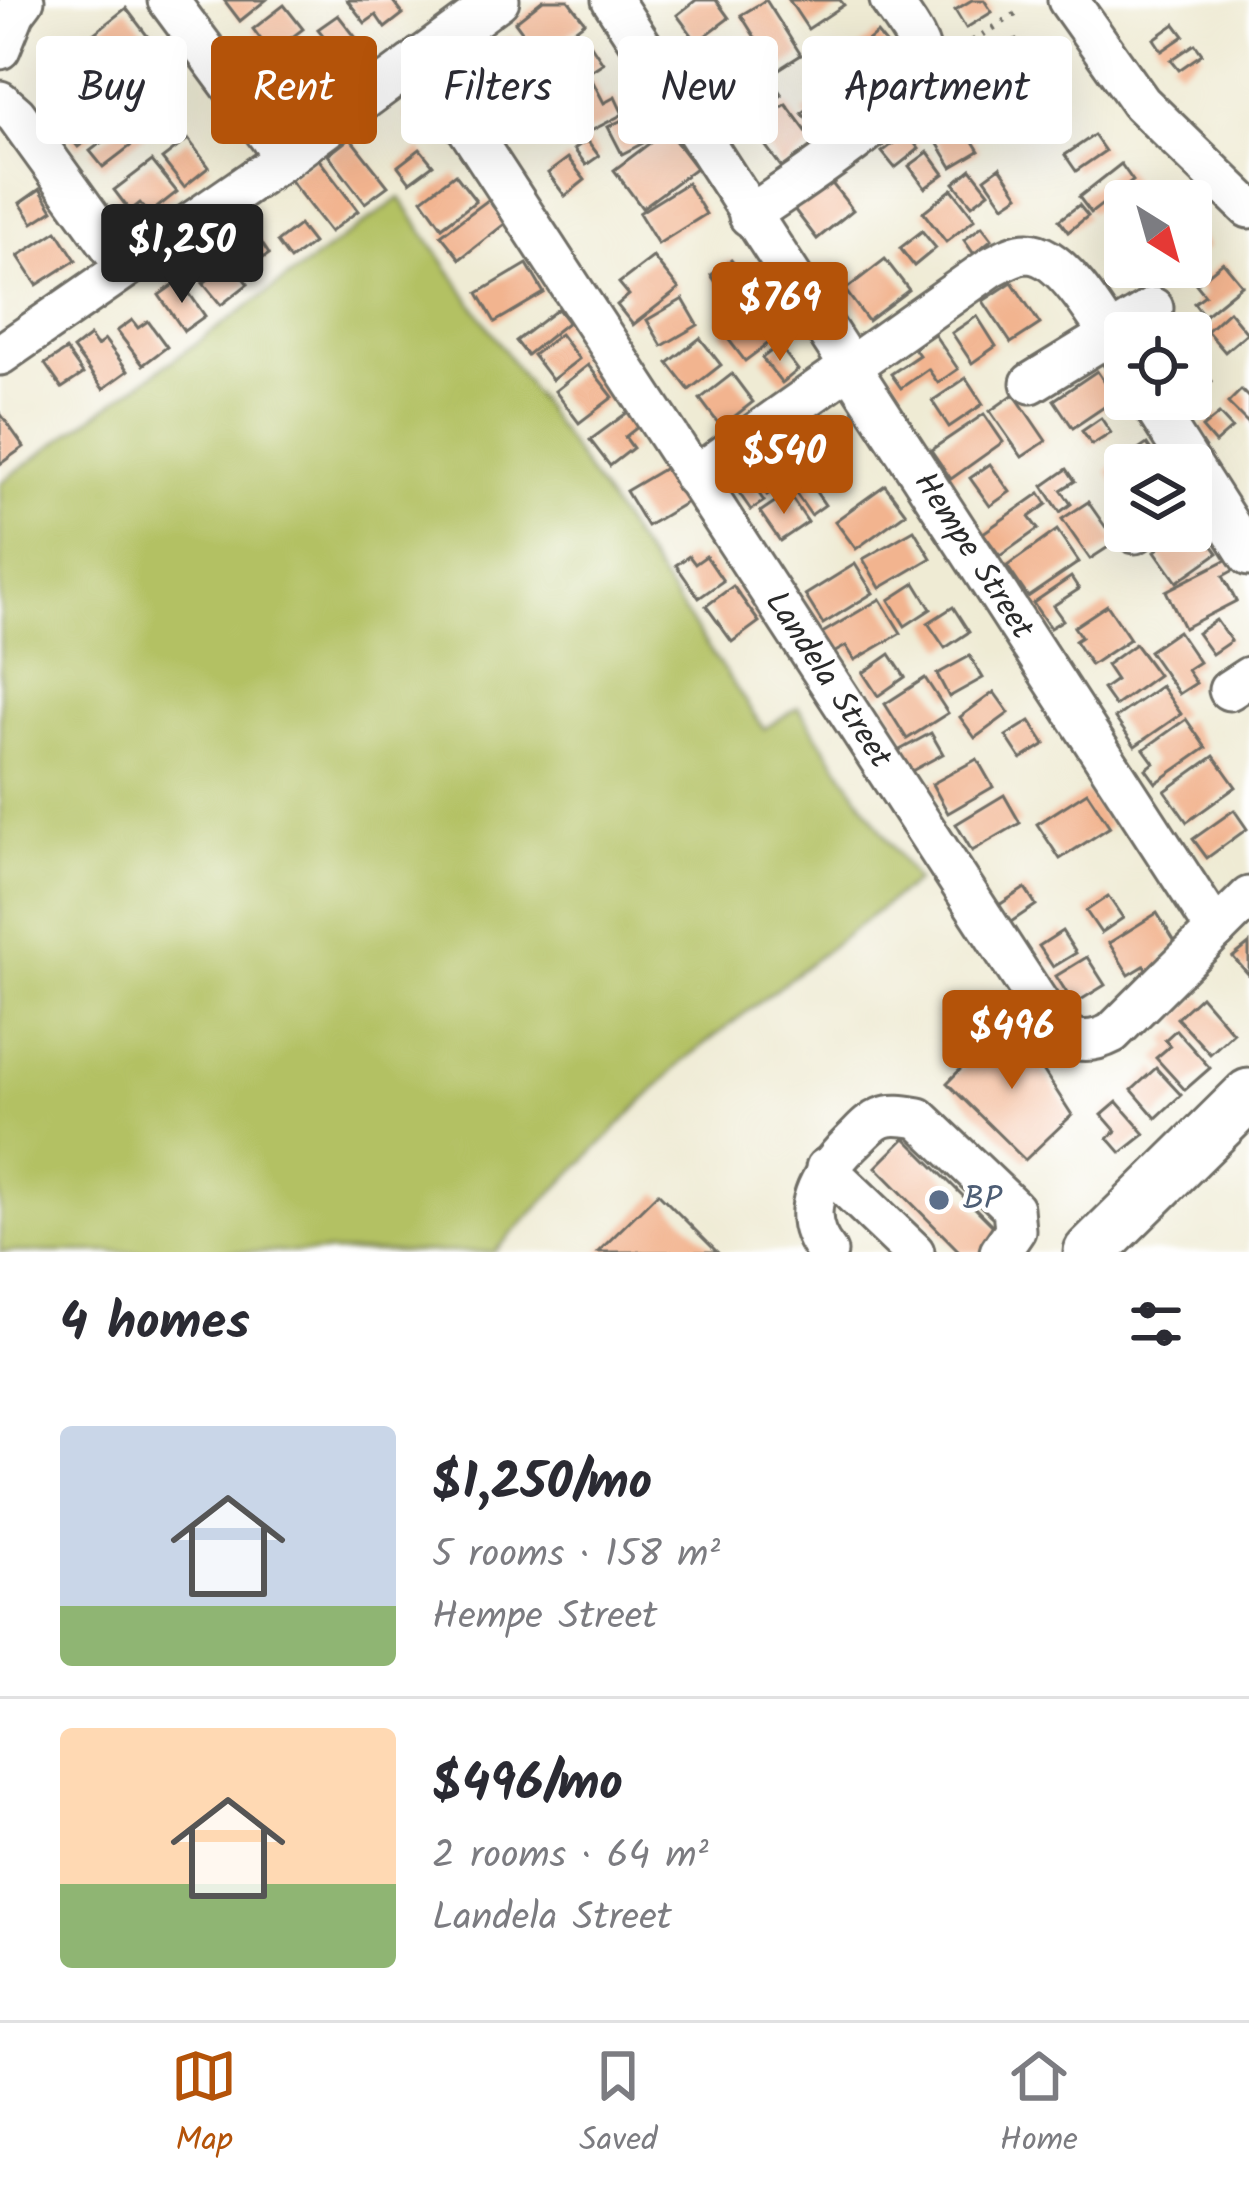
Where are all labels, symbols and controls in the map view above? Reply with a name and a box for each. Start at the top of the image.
chip: Buy [36,36,187,144]
chip: Rent [211,36,377,144]
chip: Filters [401,36,594,144]
chip: New [618,36,778,144]
chip: Apartment [802,36,1072,144]
north arrow [1104,180,1212,288]
map controls [1104,180,1212,552]
pin: $1,250 [84,204,280,306]
text: $1,250 [128,212,236,274]
pin: $769 [709,262,851,364]
text: $769 [739,270,821,332]
button: locate [1104,312,1212,420]
pin: $540 [713,415,855,517]
text: $540 [742,423,826,485]
button: layers [1104,444,1212,552]
street label: Hempe Street [899,462,1048,652]
street label: Landela Street [750,581,906,780]
pin: $496 [941,990,1083,1092]
text: $496 [969,998,1055,1060]
place label: BP [963,1174,1003,1227]
marker: BP [926,1187,952,1213]
text: 4 homes [60,1284,250,1365]
icon: filters [1123,1291,1189,1357]
text: $1,250/mo [432,1444,652,1525]
icon: home [156,1474,300,1618]
text: 5 rooms · 158 m² [432,1525,720,1587]
text: Hempe Street [432,1587,657,1649]
text: $496/mo [432,1745,623,1826]
icon: home [156,1776,300,1920]
text: 2 rooms · 64 m² [432,1826,709,1888]
text: Landela Street [432,1888,672,1950]
tab: Map [171,2043,237,2168]
tab: Saved [579,2043,658,2168]
tab: Home [1000,2043,1078,2168]

